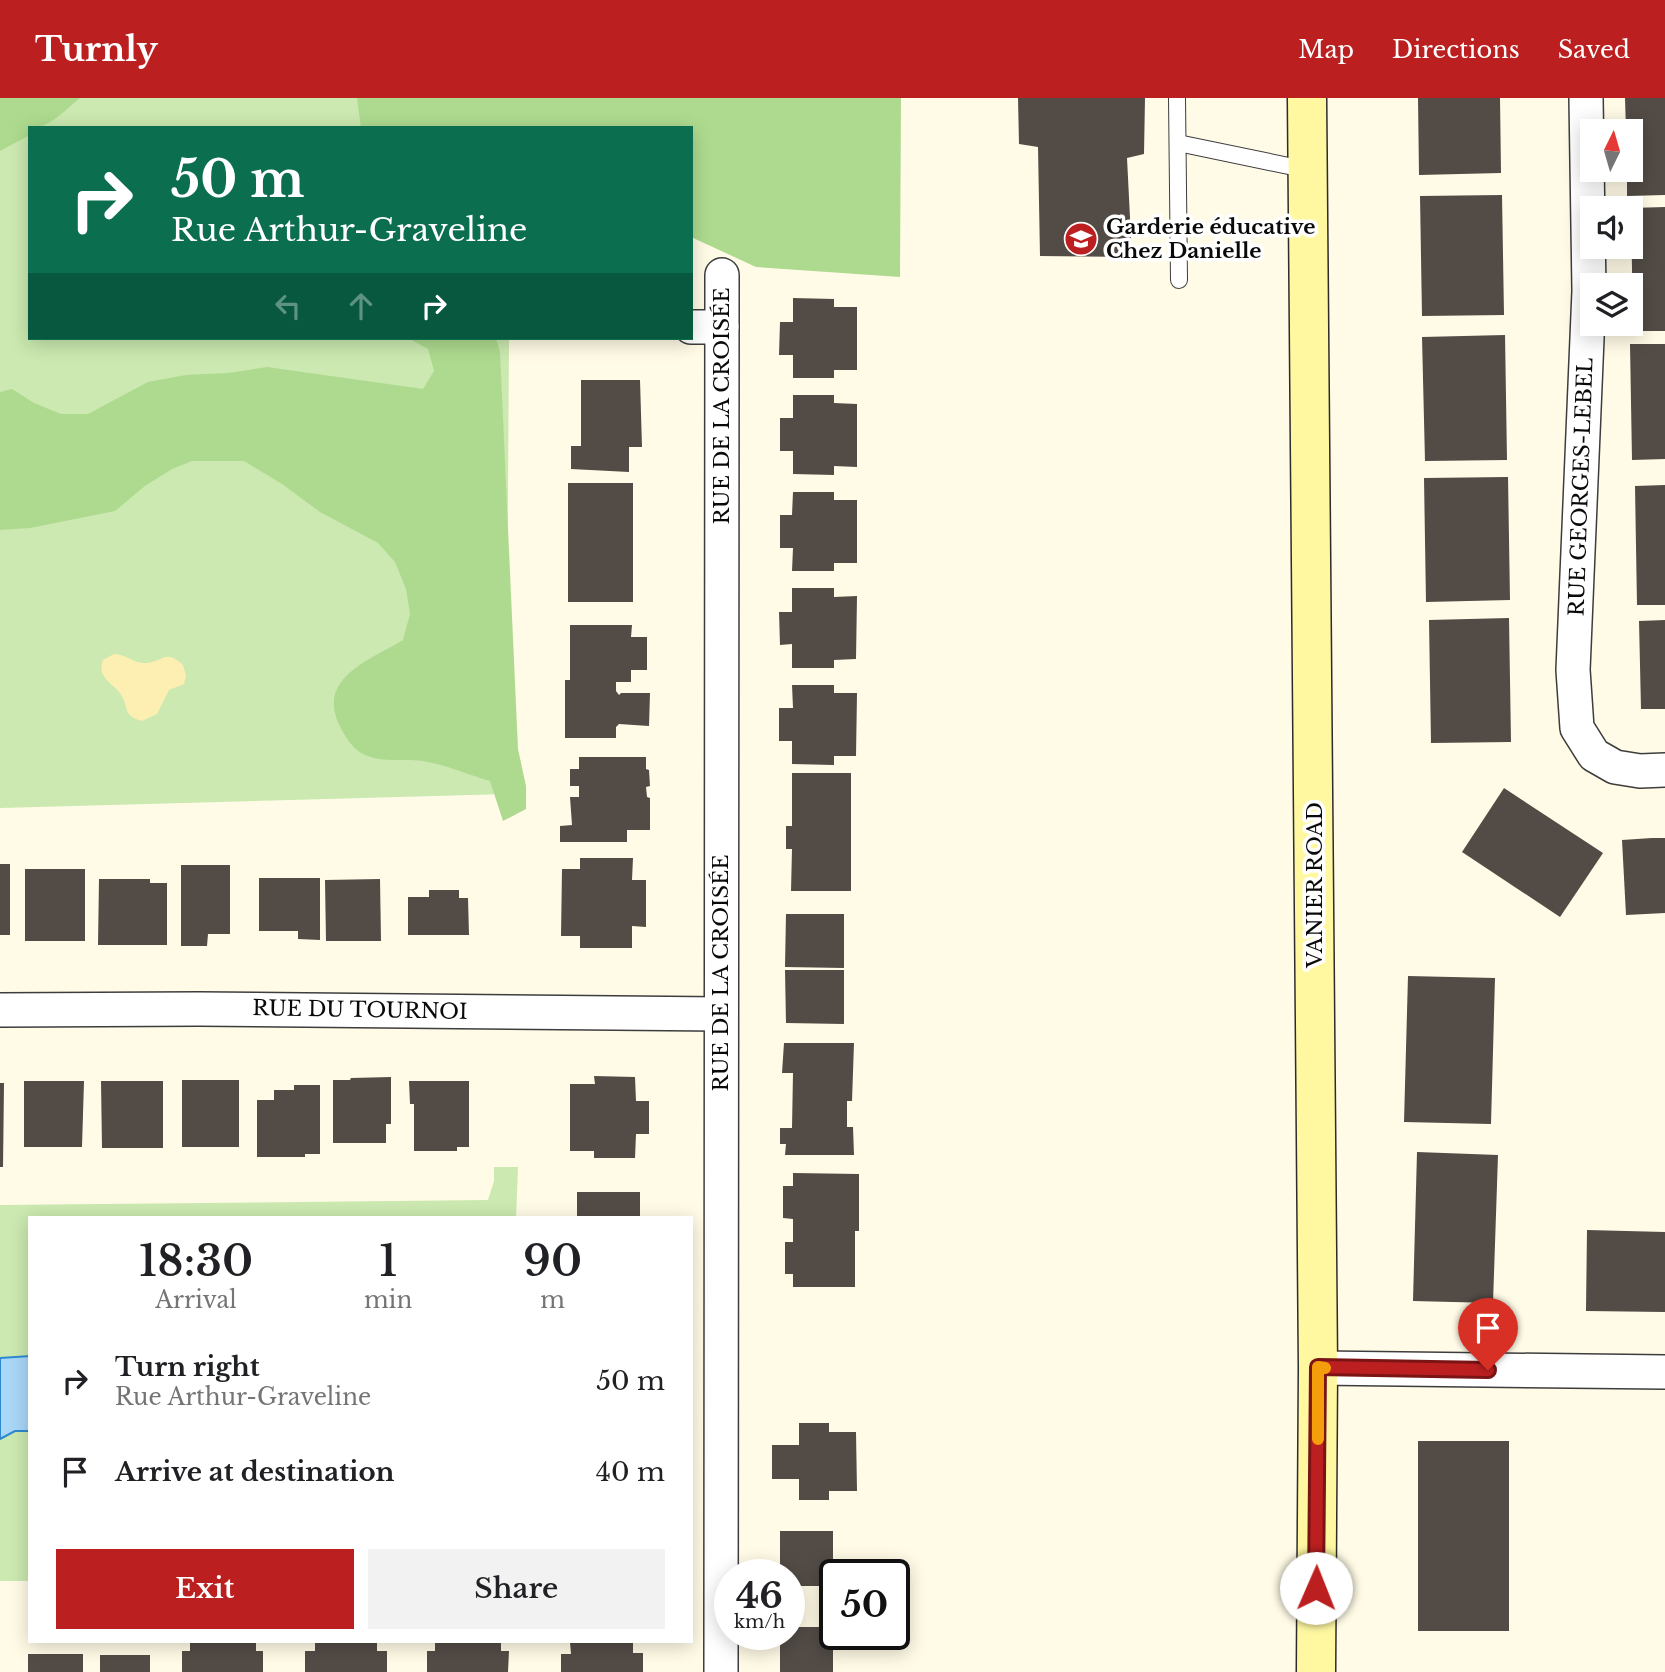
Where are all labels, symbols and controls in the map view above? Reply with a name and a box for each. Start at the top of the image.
text: Turnly [35,29,158,70]
text: Map [1298,35,1354,64]
text: Directions [1392,35,1520,64]
text: Saved [1558,35,1630,64]
north arrow [1580,119,1643,182]
map controls [1580,119,1643,336]
text: 50 m [171,149,304,210]
icon: right [56,154,147,245]
button: sound [1580,196,1643,259]
text: Rue Arthur-Graveline [171,210,527,250]
place label: Garderie éducative Chez Danielle [1106,214,1316,264]
school or university icon: Garderie éducative Chez Danielle [1062,220,1100,258]
button: layers [1580,273,1643,336]
icon: left [269,287,307,325]
icon: ahead [342,287,380,325]
icon: right [415,287,453,325]
street label: RUE DE LA CROISÉE [709,287,735,525]
street label: RUE GEORGES-LEBEL [1563,357,1599,617]
street label: VANIER ROAD [1302,802,1328,969]
street label: RUE DE LA CROISÉE [708,854,734,1092]
street label: RUE DU TOURNOI [252,995,468,1025]
text: 18:30 [139,1235,253,1287]
text: 1 [379,1235,397,1287]
text: 90 [523,1235,582,1287]
text: Arrival [155,1286,237,1314]
text: min [364,1286,412,1314]
text: m [540,1286,565,1314]
pin [1458,1298,1518,1370]
icon: arrive [1469,1309,1507,1347]
text: Turn right [115,1351,260,1383]
icon: right [56,1362,94,1400]
text: 50 m [596,1365,665,1397]
text: Rue Arthur-Graveline [115,1383,371,1411]
icon: arrive [56,1453,94,1491]
text: Arrive at destination [115,1456,395,1488]
text: 40 m [596,1456,665,1488]
button: Exit [56,1549,354,1629]
button: Share [368,1549,665,1629]
position arrow [1279,1551,1353,1625]
speed limit sign: 50 [819,1559,910,1650]
text: 46 [736,1574,783,1617]
text: km/h [734,1611,785,1633]

